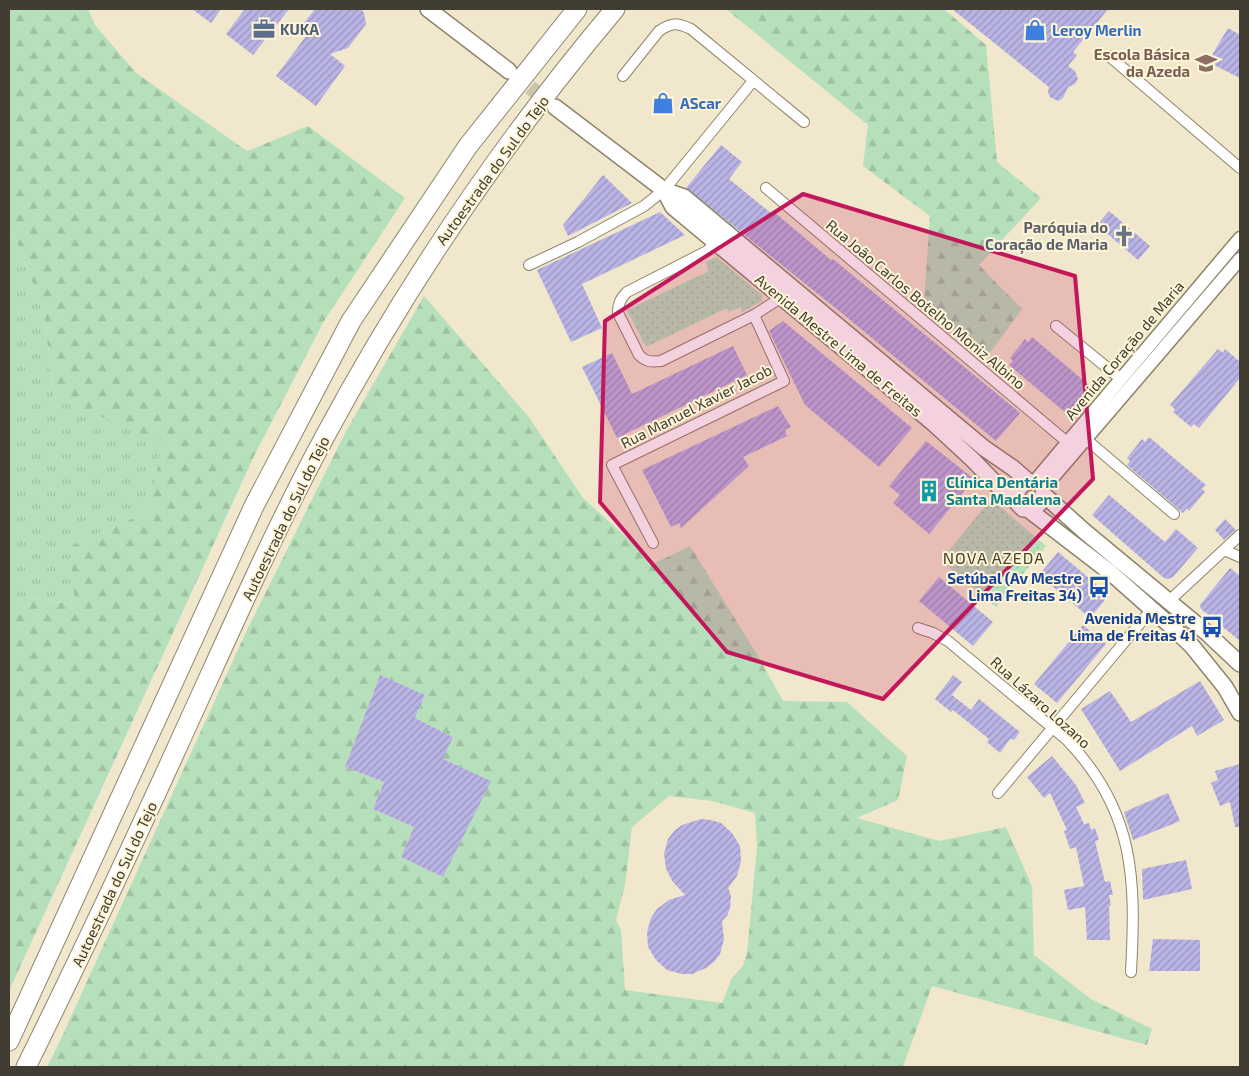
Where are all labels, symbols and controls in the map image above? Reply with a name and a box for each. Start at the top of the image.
office icon: KUKA [251,16,277,42]
shop icon: Leroy Merlin [1022,17,1048,43]
place label: KUKA [280,20,319,38]
place label: Leroy Merlin [1052,21,1142,40]
place label: Escola Básica da Azeda [1094,45,1190,80]
school or university icon: Escola Básica da Azeda [1193,50,1219,76]
shop icon: AScar [650,90,676,116]
street label: Autoestrada do Sul do Tejo [432,92,553,249]
place label: AScar [680,94,722,112]
street label: Rua João Carlos Botelho Moniz Albino [823,215,1029,393]
place label: Paróquia do Coração de Maria [985,218,1108,255]
church icon: Paróquia do Coração de Maria [1111,223,1137,249]
street label: Avenida Mestre Lima de Freitas [752,270,926,420]
street label: Avenida Coração de Maria [1061,277,1188,424]
street label: Rua Manuel Xavier Jacob [618,360,774,452]
street label: Autoestrada do Sul do Tejo [237,433,333,603]
place label: Clínica Dentária Santa Madalena [946,473,1061,508]
building icon: Clínica Dentária Santa Madalena [916,478,942,504]
district label: NOVA AZEDA [943,548,1045,567]
place label: Setúbal (Av Mestre Lima Freitas 34) [947,569,1082,604]
bus stop icon: Setúbal (Av Mestre Lima Freitas 34) [1086,574,1112,600]
place label: Avenida Mestre Lima de Freitas 41 [1069,609,1196,644]
bus stop icon: Avenida Mestre Lima de Freitas 41 [1199,614,1225,640]
street label: Rua Lázaro Lozano [987,652,1095,752]
street label: Autoestrada do Sul do Tejo [68,799,161,970]

